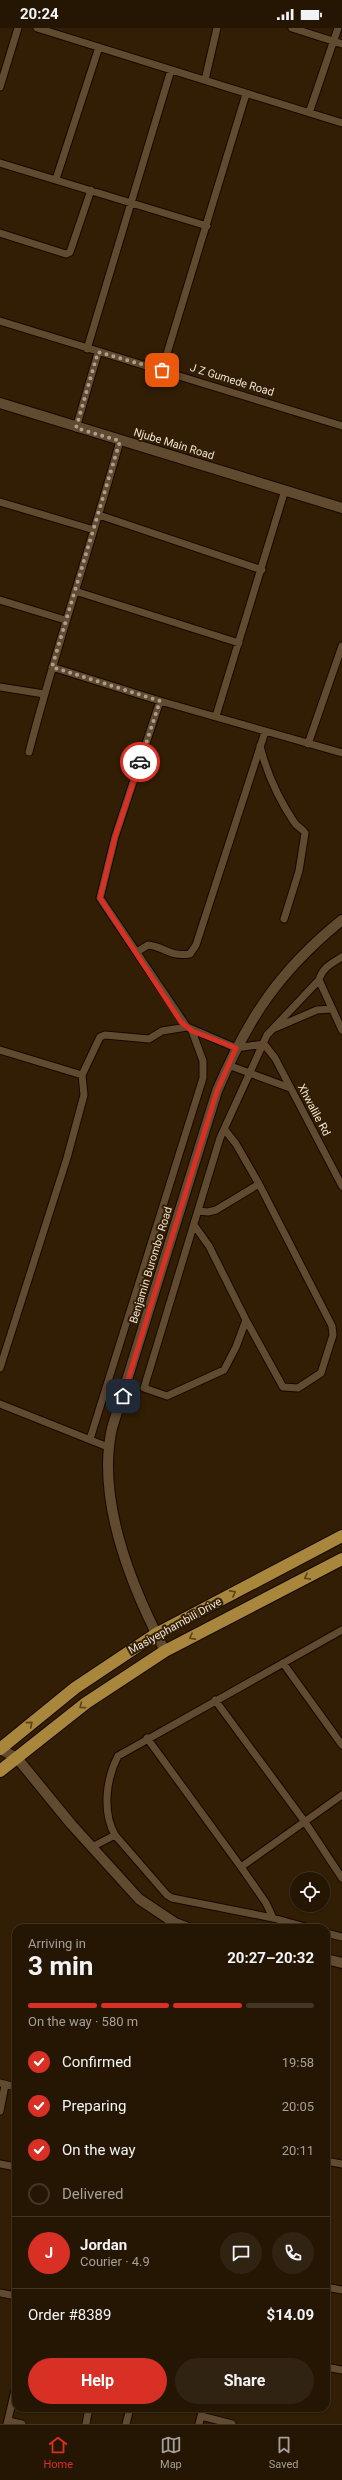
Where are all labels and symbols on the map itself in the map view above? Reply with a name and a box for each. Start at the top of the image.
pin [145,353,179,387]
street label: J Z Gumede Road [188,361,276,399]
street label: Njube Main Road [132,426,216,462]
courier [120,742,160,782]
street label: Xhwalile Rd [295,1082,333,1138]
street label: Benjamin Burombo Road [127,1205,175,1325]
pin [106,1379,140,1413]
one-way arrow [304,1572,312,1579]
one-way arrow [228,1591,236,1598]
street label: Masiyephambili Drive [126,1595,224,1657]
one-way arrow [189,1632,197,1640]
one-way arrow [80,1701,87,1708]
one-way arrow [25,1721,32,1728]

